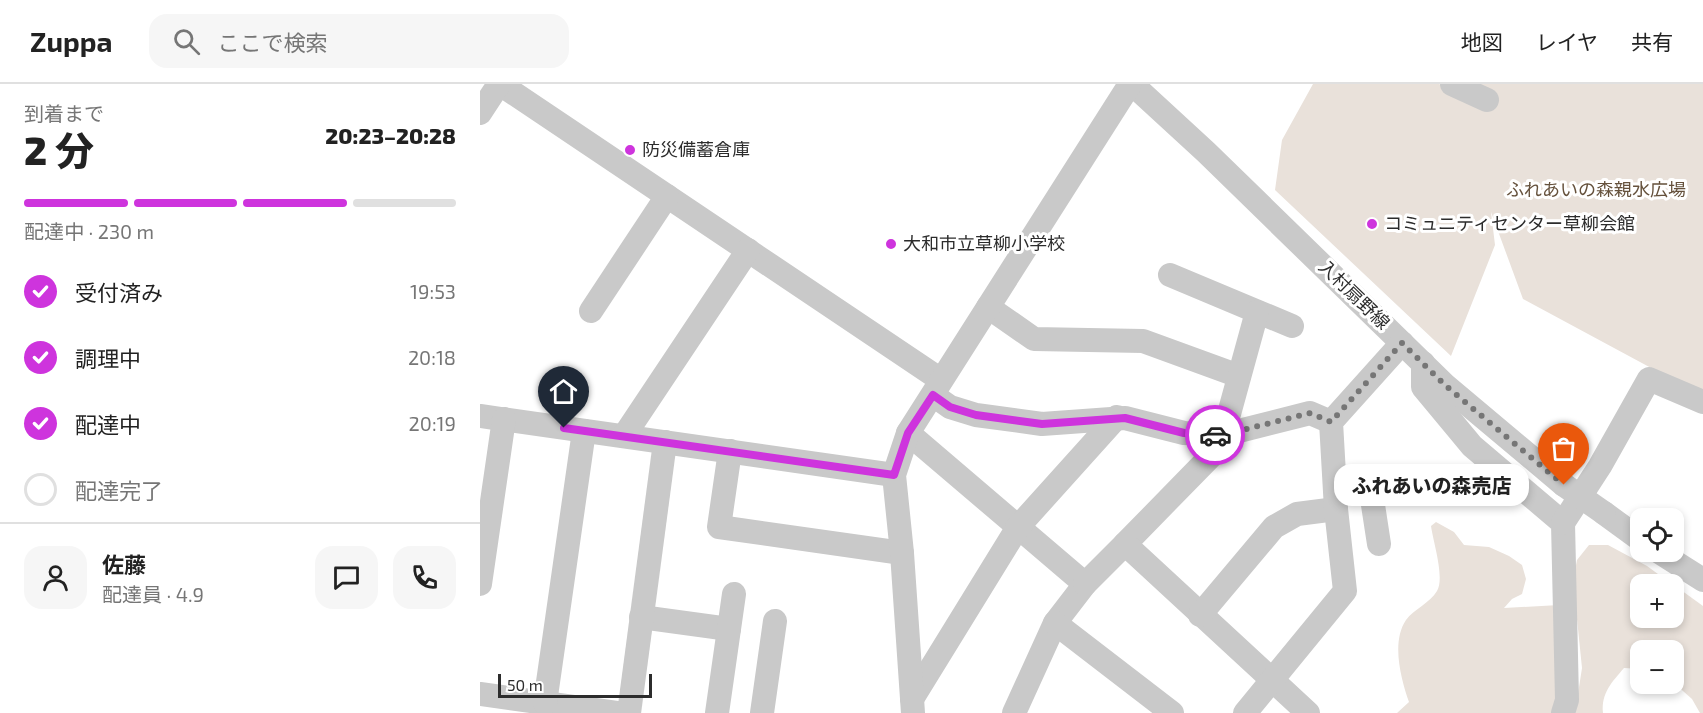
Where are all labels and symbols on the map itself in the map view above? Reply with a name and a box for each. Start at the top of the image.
place label: 防災備蓄倉庫 [642,138,750,160]
marker: 防災備蓄倉庫 [623,143,637,157]
park label: ふれあいの森親水広場 [1506,178,1686,200]
place label: コミュニティセンター草柳会館 [1384,212,1635,234]
marker: コミュニティセンター草柳会館 [1365,217,1379,231]
place label: 大和市立草柳小学校 [903,232,1065,254]
marker: 大和市立草柳小学校 [884,237,898,251]
street label: 入村扇野線 [1315,255,1395,333]
pin [538,366,589,428]
courier [1185,405,1245,465]
pin [1538,423,1589,485]
callout: ふれあいの森売店 [1333,464,1528,506]
scale bar [498,671,652,698]

